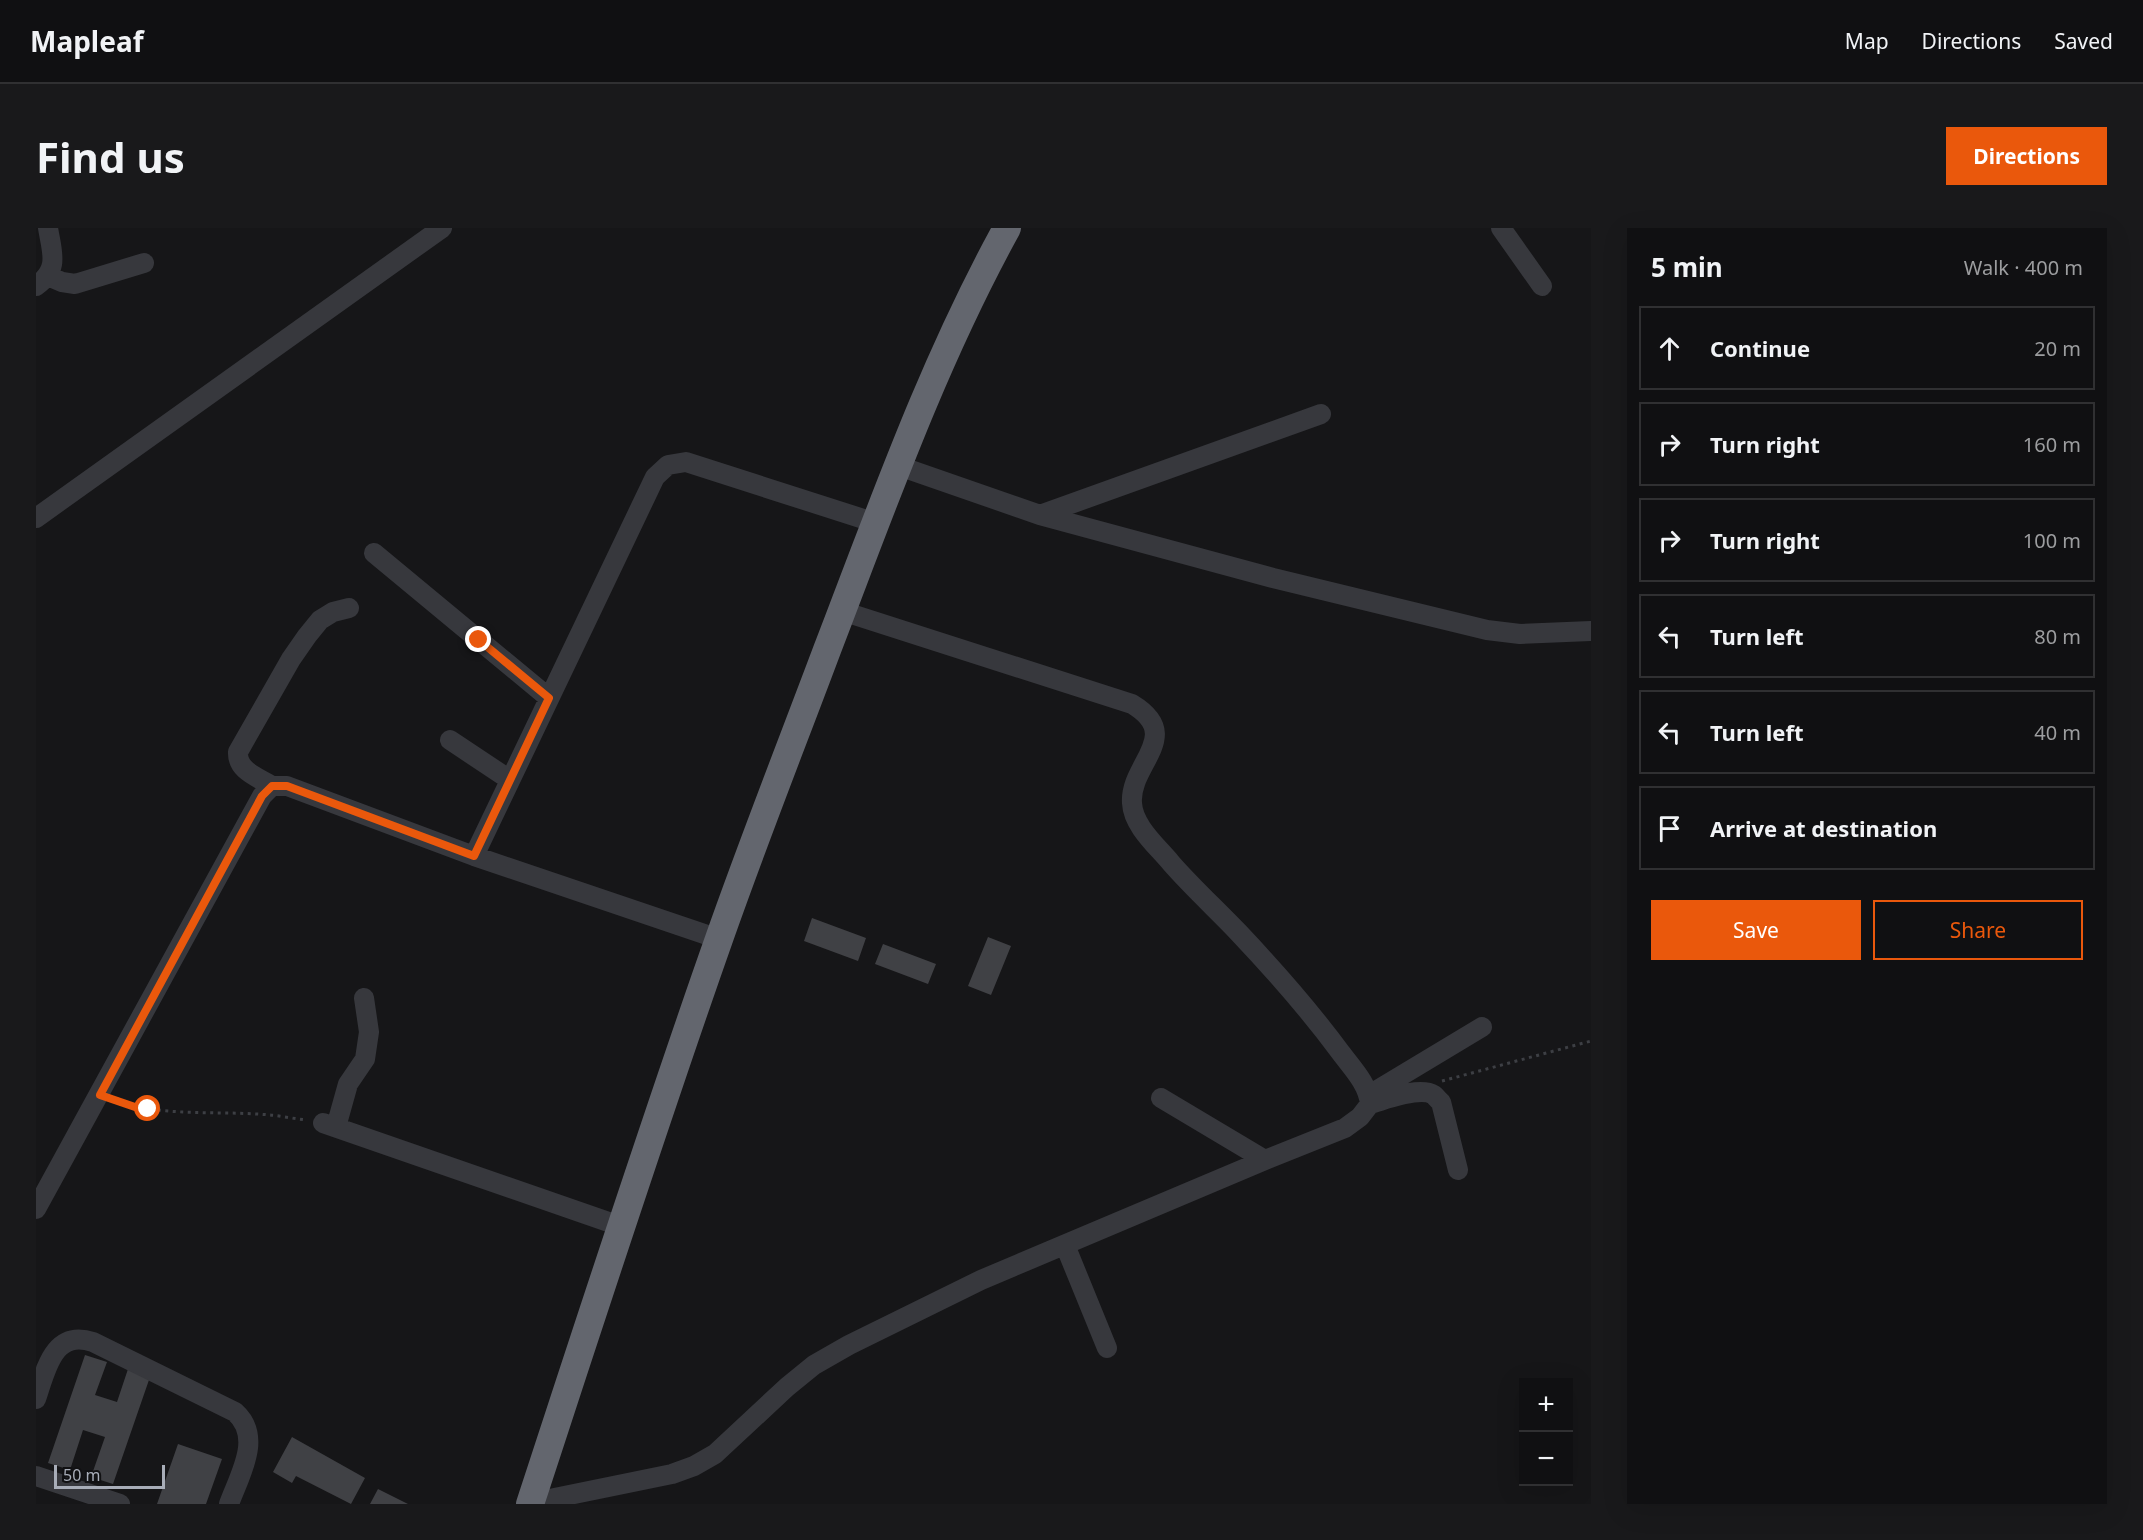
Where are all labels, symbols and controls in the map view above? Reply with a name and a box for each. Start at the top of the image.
text: Mapleaf [30,22,144,60]
text: Map [1845,27,1889,55]
text: Directions [1922,27,2021,55]
text: Saved [2054,27,2113,55]
button: Directions [1946,127,2107,185]
text: Find us [36,128,185,185]
text: 5 min [1651,249,1723,285]
text: Walk · 400 m [1964,254,2083,281]
icon: ahead [1653,332,1686,365]
text: Continue [1710,333,1810,363]
text: 20 m [2034,335,2081,362]
icon: right [1653,428,1686,461]
text: Turn right [1710,429,1820,459]
text: 160 m [2023,431,2081,458]
icon: right [1653,524,1686,557]
text: Turn right [1710,525,1820,555]
text: 100 m [2023,527,2081,554]
icon: left [1653,620,1686,653]
text: Turn left [1710,621,1804,651]
text: 80 m [2034,623,2081,650]
route end [465,626,491,652]
icon: left [1653,716,1686,749]
text: Turn left [1710,717,1804,747]
text: 40 m [2034,719,2081,746]
icon: arrive [1653,812,1686,845]
text: Arrive at destination [1710,813,1937,843]
button: Save [1651,900,1861,960]
button: Share [1873,900,2083,960]
route start [134,1095,160,1121]
map controls [1519,1378,1573,1486]
button: + [1519,1378,1573,1432]
button: − [1519,1432,1573,1486]
scale bar [54,1462,165,1490]
text: 50 m [63,1464,100,1486]

